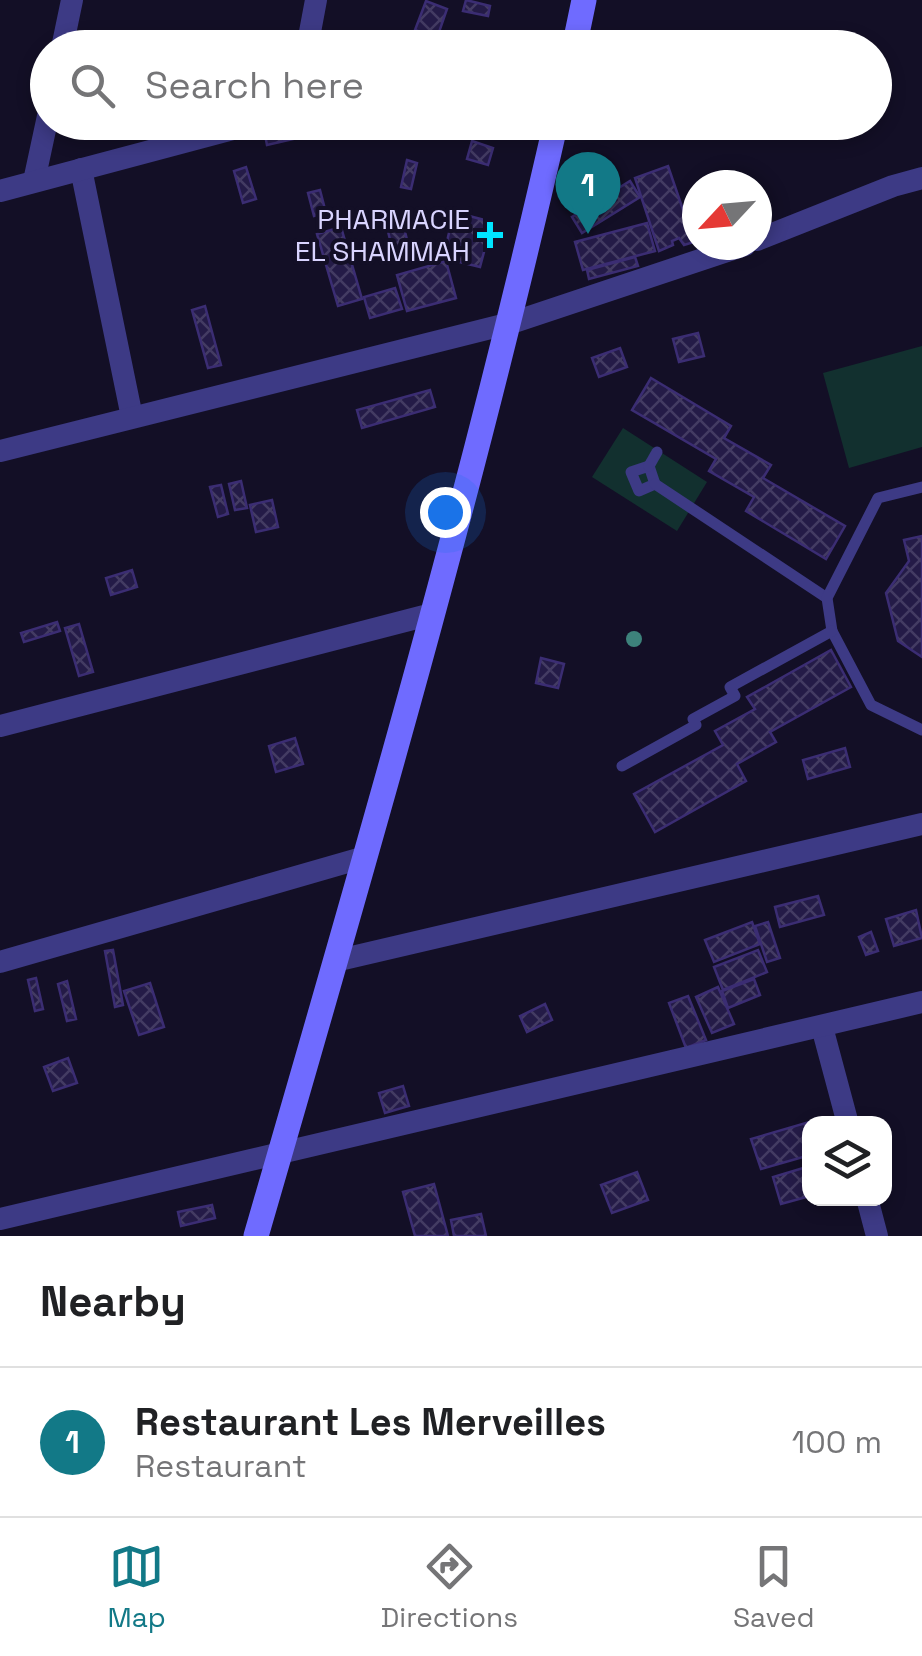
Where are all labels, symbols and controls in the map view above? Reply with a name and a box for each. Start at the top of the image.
search box [30,30,892,140]
icon: search [65,58,120,113]
text: Search here [145,61,364,109]
pin: 1 [556,152,620,234]
north arrow [682,170,772,260]
place label: PHARMACIE EL SHAMMAH [295,201,470,269]
marker: PHARMACIE EL SHAMMAH [479,224,501,246]
your location [420,487,471,538]
map controls [802,1116,892,1206]
button: layers [802,1116,892,1206]
text: Nearby [40,1275,186,1328]
text: Restaurant Les Merveilles [135,1398,606,1446]
text: 1 [65,1422,80,1462]
text: 100 m [792,1422,882,1462]
text: Restaurant [135,1446,307,1486]
tab: Map [107,1539,166,1635]
tab: Directions [381,1539,518,1635]
tab: Saved [733,1539,815,1635]

